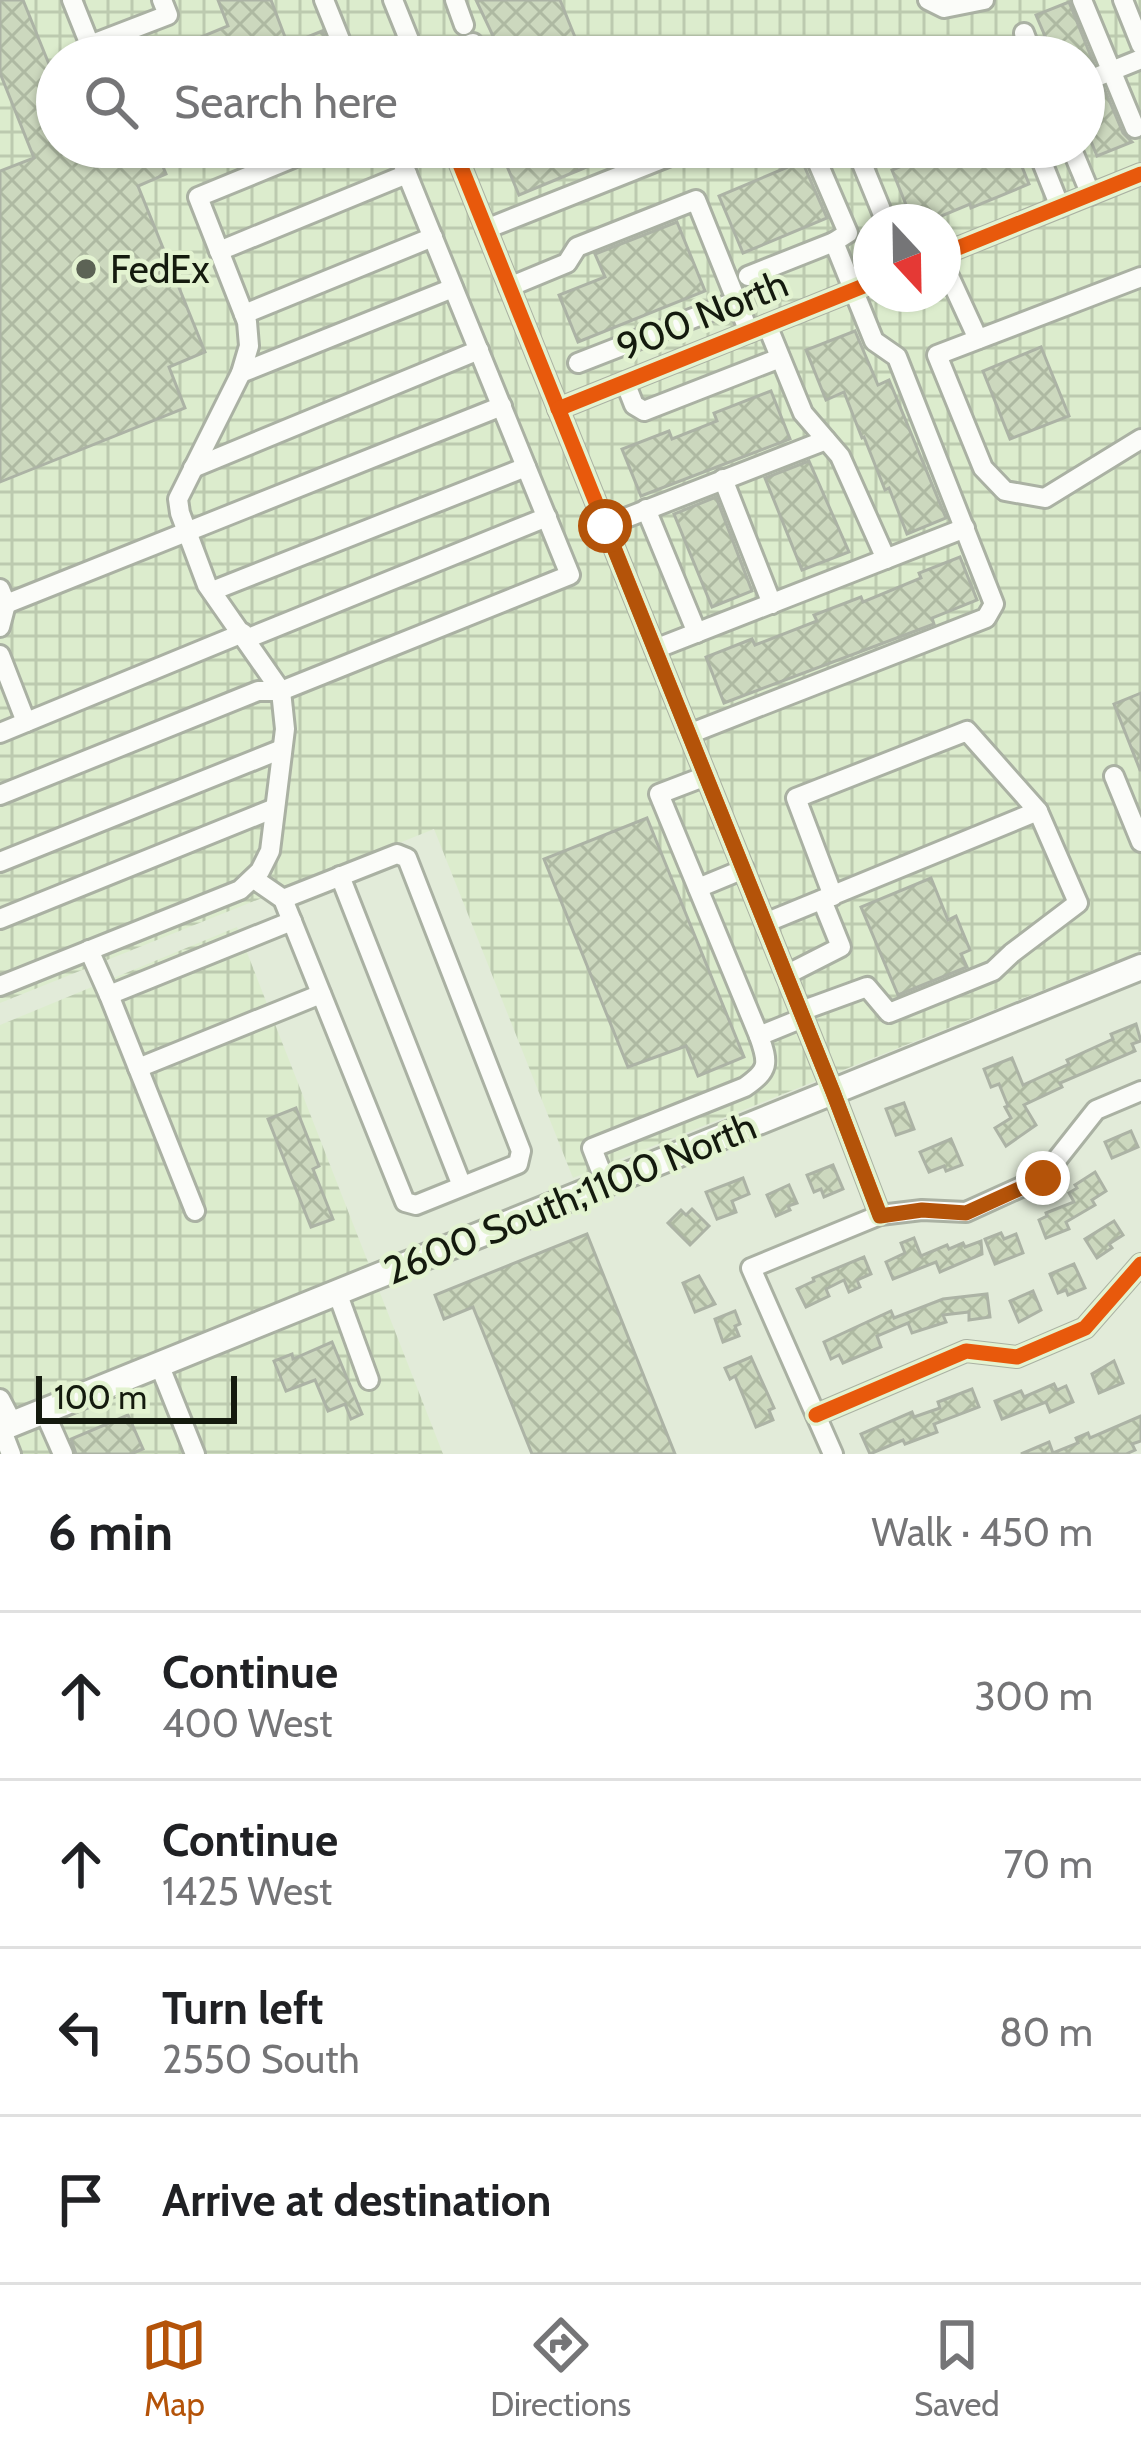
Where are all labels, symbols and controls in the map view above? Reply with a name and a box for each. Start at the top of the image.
search box [36,36,1105,168]
icon: search [78,69,144,135]
text: Search here [174,75,398,129]
north arrow [853,204,961,312]
place label: FedEx [110,245,210,293]
marker: FedEx [73,256,99,282]
street label: 900 North [609,259,795,371]
route start [578,499,632,553]
street label: 2600 South;1100 North [377,1101,763,1295]
route end [1016,1151,1070,1205]
scale bar [36,1370,237,1423]
text: 100 m [54,1377,147,1417]
text: 6 min [48,1501,173,1563]
text: Walk · 450 m [872,1508,1093,1556]
text: Continue [162,1645,338,1699]
icon: ahead [48,1663,114,1729]
text: 300 m [974,1672,1093,1720]
text: 400 West [162,1699,332,1747]
text: Continue [162,1813,338,1867]
icon: ahead [48,1831,114,1897]
text: 70 m [1004,1840,1093,1888]
text: 1425 West [162,1867,332,1915]
text: Turn left [162,1981,324,2035]
icon: left [48,1999,114,2065]
text: 80 m [999,2008,1093,2056]
text: 2550 South [162,2035,360,2083]
icon: arrive [48,2167,114,2233]
text: Arrive at destination [162,2173,551,2227]
tab: Map [141,2312,207,2424]
tab: Directions [490,2312,631,2424]
tab: Saved [914,2312,1000,2424]

